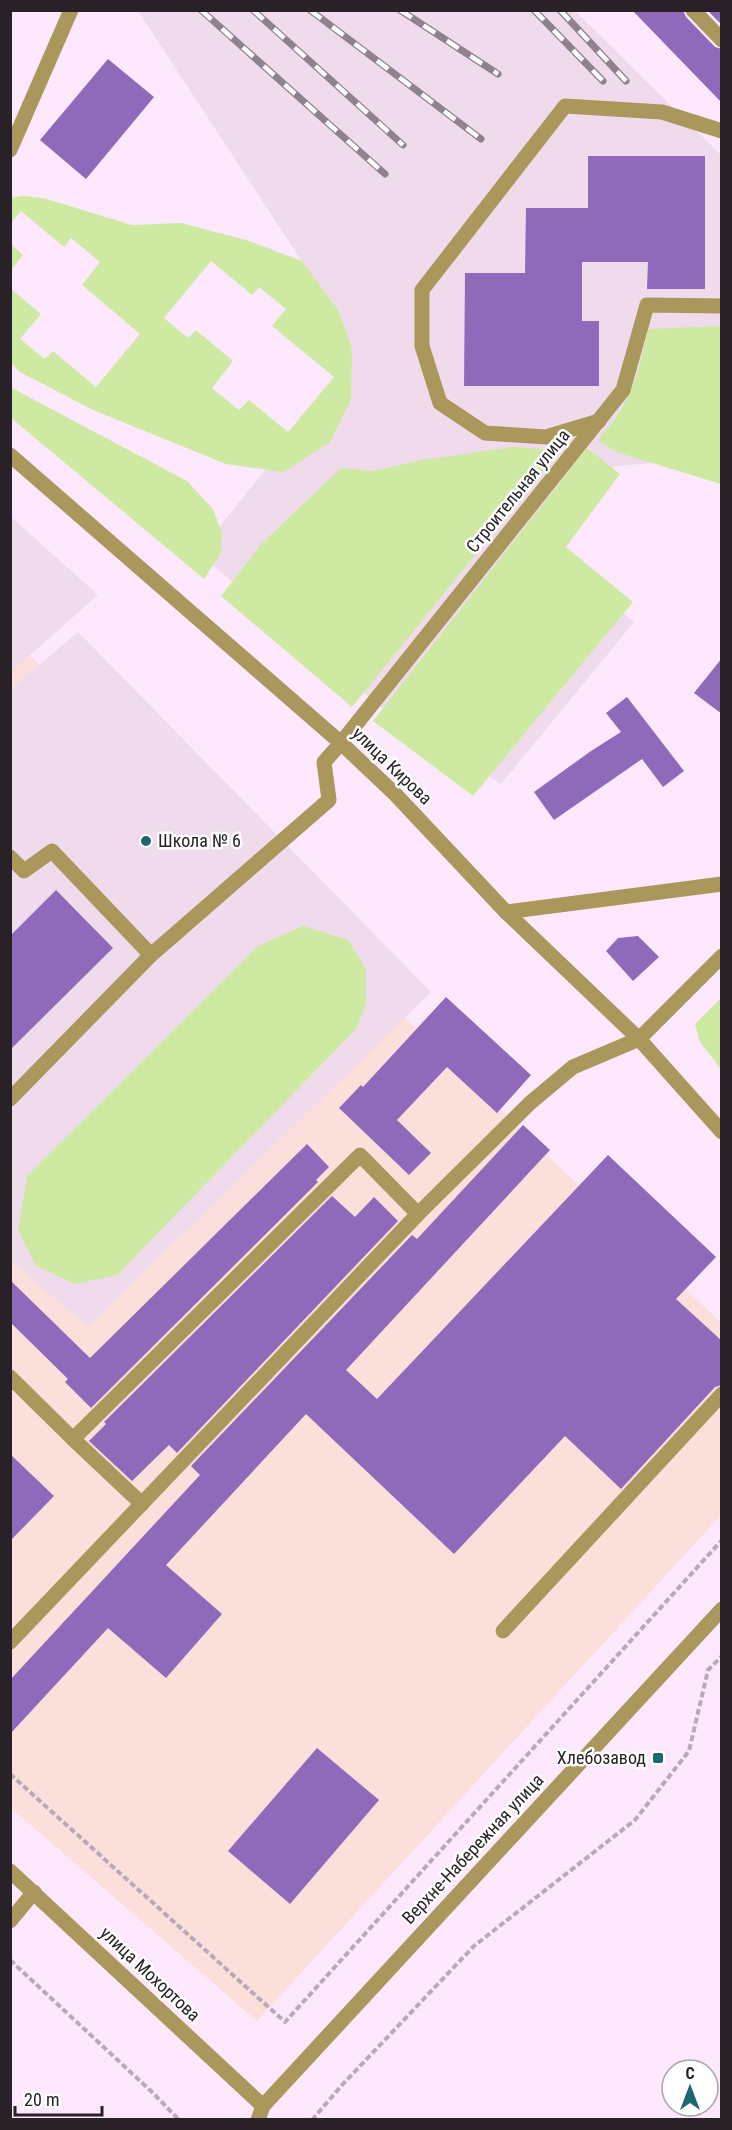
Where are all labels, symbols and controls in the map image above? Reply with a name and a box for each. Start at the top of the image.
street label: Строительная улица [462,425,574,556]
street label: улица Кирова [348,723,436,809]
place label: Школа № 6 [158,830,241,851]
marker: Школа № 6 [139,834,153,848]
place label: Хлебозавод [557,1747,646,1768]
marker: Хлебозавод [651,1751,665,1765]
street label: Верхне-Набережная улица [398,1769,548,1928]
street label: улица Мохортова [96,1922,205,2025]
north arrow [660,2058,720,2118]
text: С [685,2064,695,2083]
scale bar [15,2079,102,2117]
text: 20 m [24,2089,59,2110]

